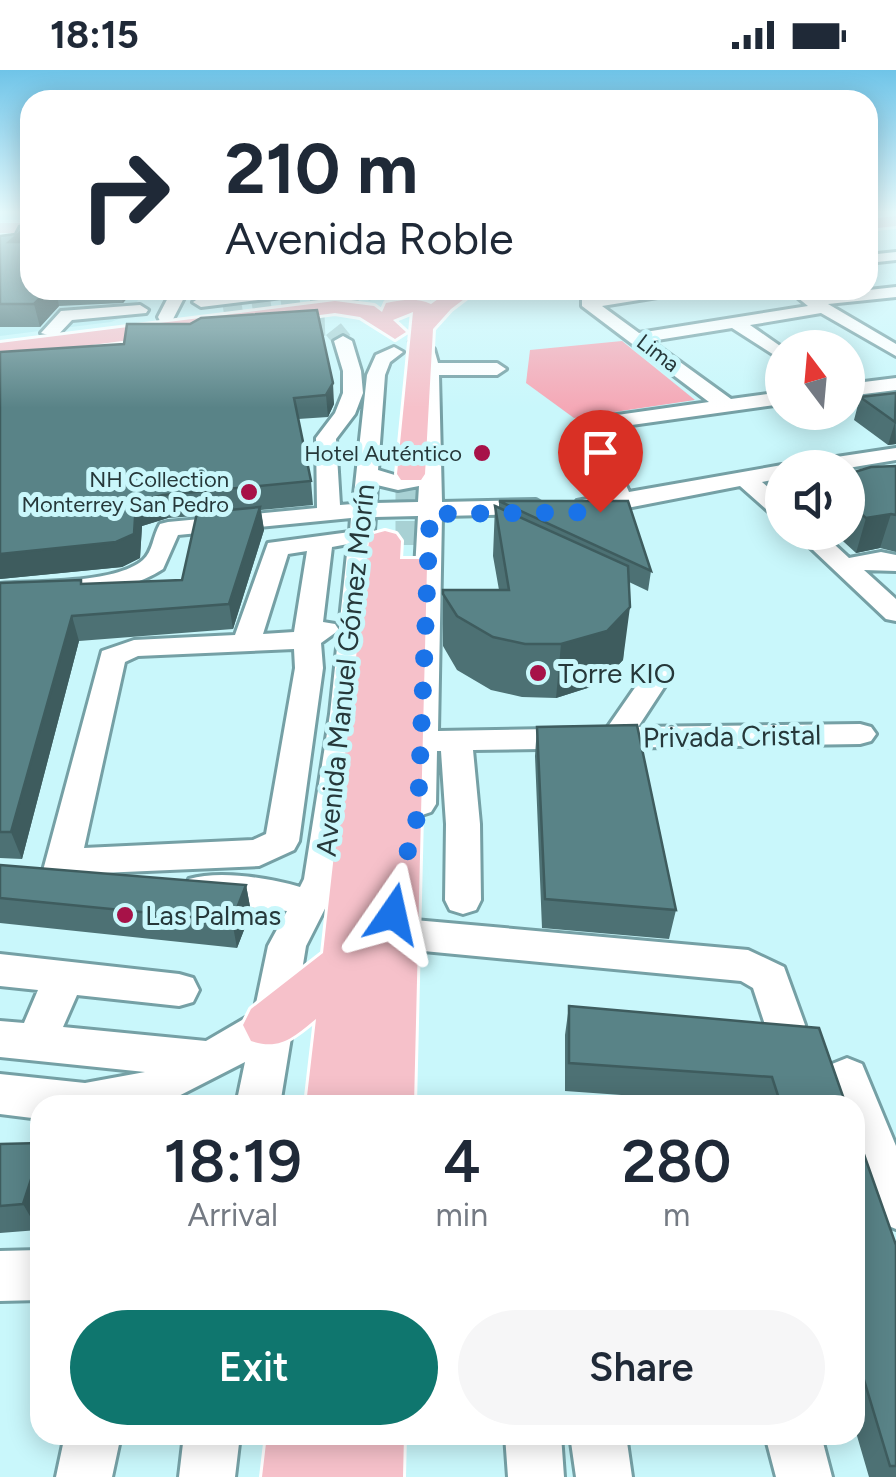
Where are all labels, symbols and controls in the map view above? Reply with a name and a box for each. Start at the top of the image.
text: 18:15 [50,12,139,58]
text: 210 m [225,126,418,211]
icon: right [60,130,190,260]
text: Avenida Roble [225,211,513,265]
street label: Lima [631,328,685,378]
north arrow [765,330,865,430]
map controls [765,330,865,550]
pin [558,410,643,513]
icon: arrive [573,425,628,480]
place label: Hotel Auténtico [304,440,462,467]
marker: Hotel Auténtico [471,442,493,464]
button: sound [765,450,865,550]
place label: NH Collection Monterrey San Pedro [21,466,229,518]
marker: NH Collection Monterrey San Pedro [238,481,260,503]
street label: Avenida Manuel Gómez Morín [309,482,381,858]
place label: Torre KIO [558,656,676,690]
marker: Torre KIO [527,662,549,684]
street label: Privada Cristal [643,717,821,755]
position arrow [341,862,445,966]
place label: Las Palmas [145,898,281,932]
marker: Las Palmas [114,904,136,926]
text: 18:19 [164,1125,302,1197]
text: 4 [443,1125,481,1197]
text: 280 [622,1125,731,1197]
text: Arrival [188,1196,278,1234]
text: min [436,1196,488,1234]
text: m [663,1196,690,1234]
button: Exit [70,1310,438,1425]
button: Share [458,1310,825,1425]

